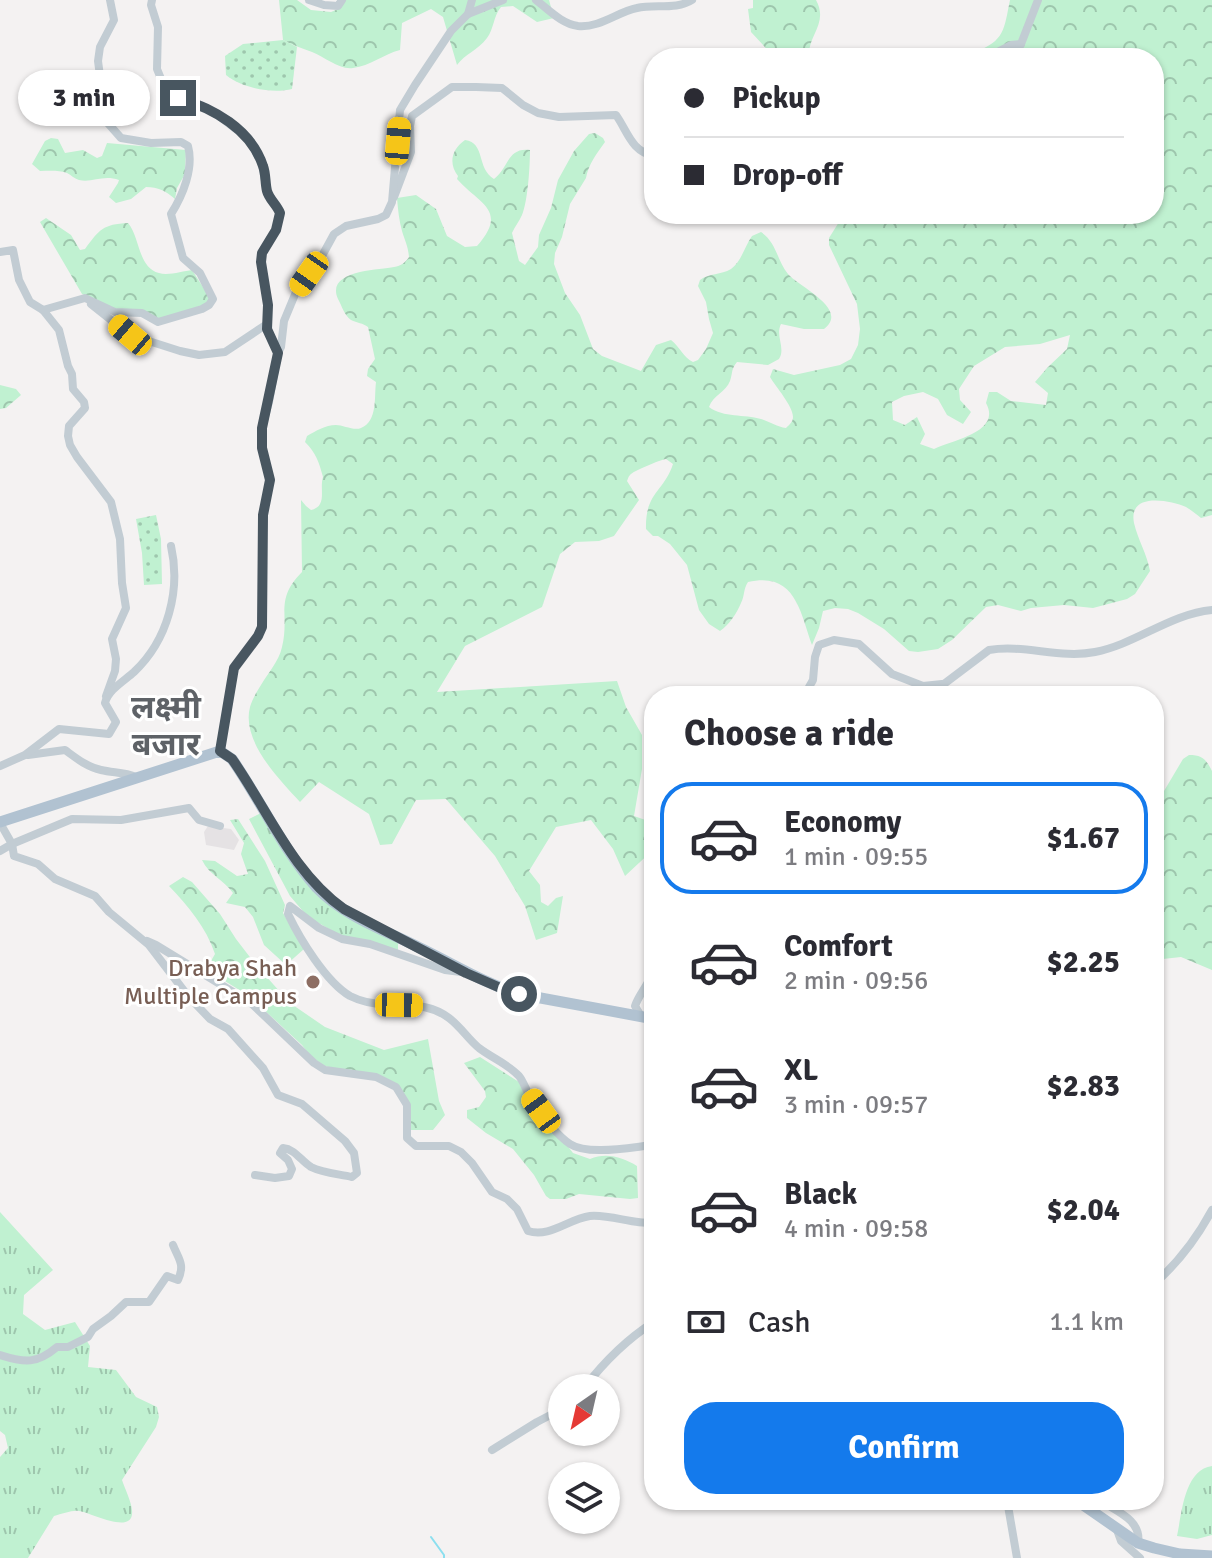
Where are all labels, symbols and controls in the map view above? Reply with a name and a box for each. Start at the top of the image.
callout: 3 min [18,70,150,126]
route end [160,80,196,116]
text: Pickup [732,80,821,117]
text: 3 min [53,82,115,114]
car [384,116,412,166]
text: Drop-off [732,157,842,194]
car [285,247,333,301]
car [104,310,156,360]
district label: लक्ष्मी बजार [131,688,201,764]
text: Choose a ride [684,711,894,756]
icon: car [688,802,760,874]
text: Economy [784,804,901,841]
text: $1.67 [1047,820,1120,857]
text: 1 min · 09:55 [784,841,928,873]
icon: car [688,926,760,998]
text: Comfort [784,928,893,965]
text: $2.25 [1047,944,1120,981]
place label: Drabya Shah Multiple Campus [124,953,297,1011]
text: 2 min · 09:56 [784,965,928,997]
marker: Drabya Shah Multiple Campus [304,973,322,991]
route start [501,976,537,1012]
car [375,993,423,1017]
icon: car [688,1050,760,1122]
text: XL [784,1052,818,1089]
text: $2.83 [1047,1068,1120,1105]
car [517,1085,565,1137]
text: 3 min · 09:57 [784,1089,928,1121]
icon: car [688,1174,760,1246]
text: Black [784,1176,857,1213]
text: $2.04 [1047,1192,1120,1229]
text: 4 min · 09:58 [784,1213,928,1245]
icon: cash [684,1300,728,1344]
text: Cash [748,1304,811,1341]
text: 1.1 km [1050,1306,1124,1338]
north arrow [548,1374,620,1446]
map controls [548,1374,620,1534]
button: Confirm [684,1402,1124,1494]
button: layers [548,1462,620,1534]

